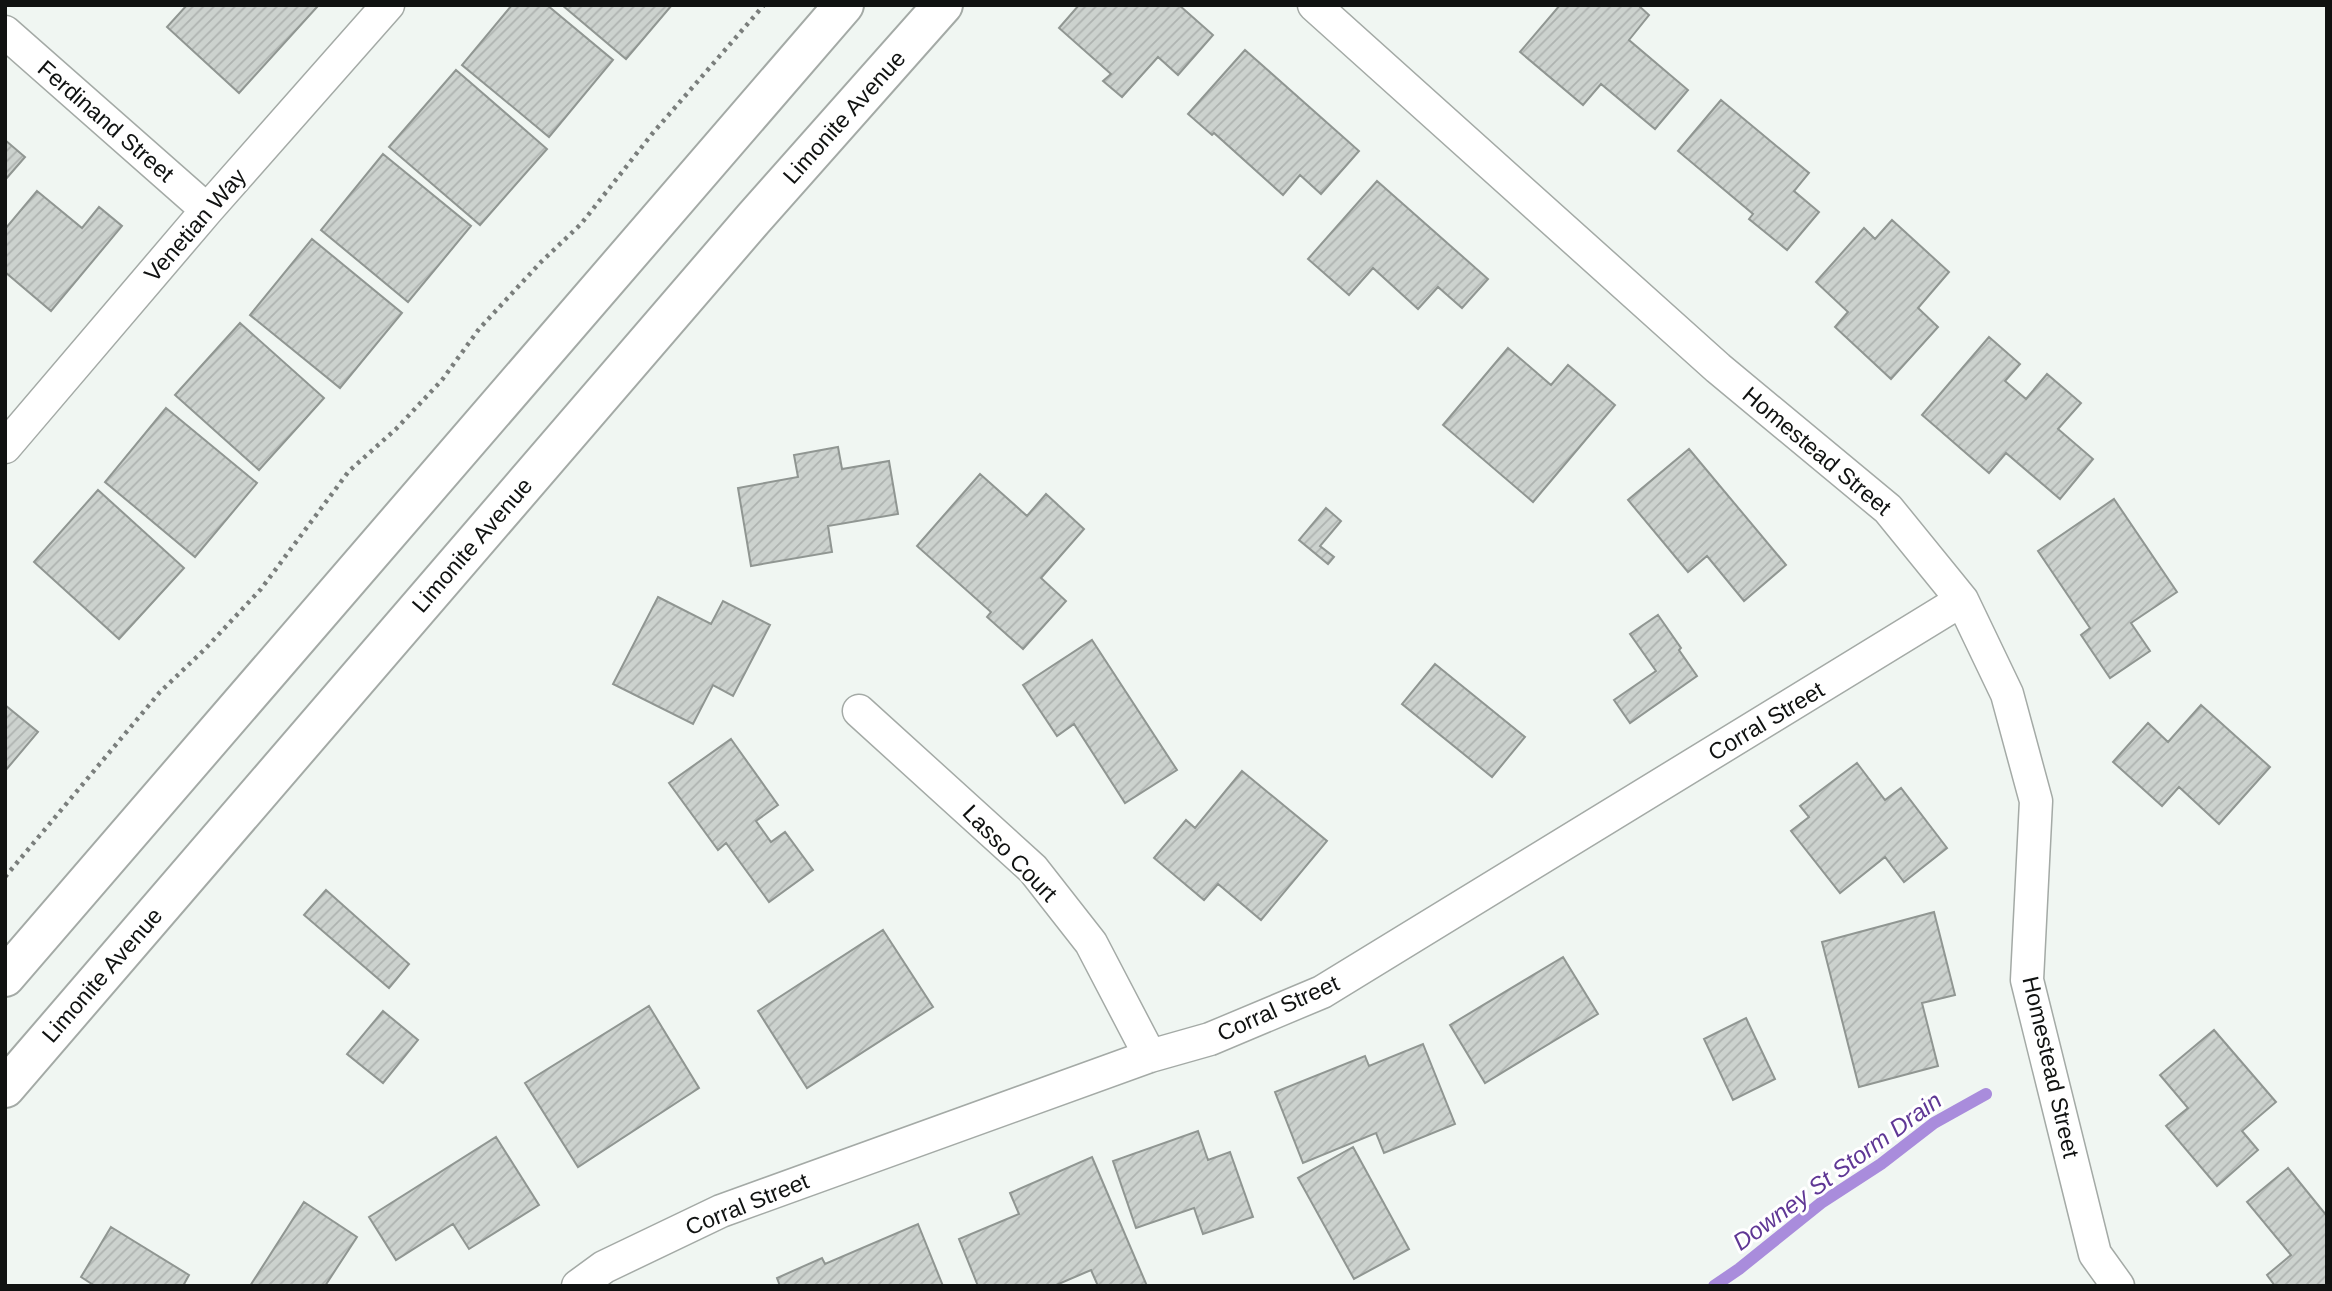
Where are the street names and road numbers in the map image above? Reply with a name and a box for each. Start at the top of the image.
street label: Limonite Avenue [778,45,910,189]
street label: Ferdinand Street [33,55,180,187]
street label: Venetian Way [139,163,251,287]
street label: Homestead Street [1738,381,1897,521]
street label: Limonite Avenue [407,472,537,618]
street label: Corral Street [1703,676,1829,766]
street label: Lasso Court [958,799,1063,907]
street label: Limonite Avenue [37,902,167,1048]
street label: Corral Street [1213,969,1343,1046]
street label: Homestead Street [2017,974,2085,1161]
street label: Corral Street [682,1167,813,1240]

